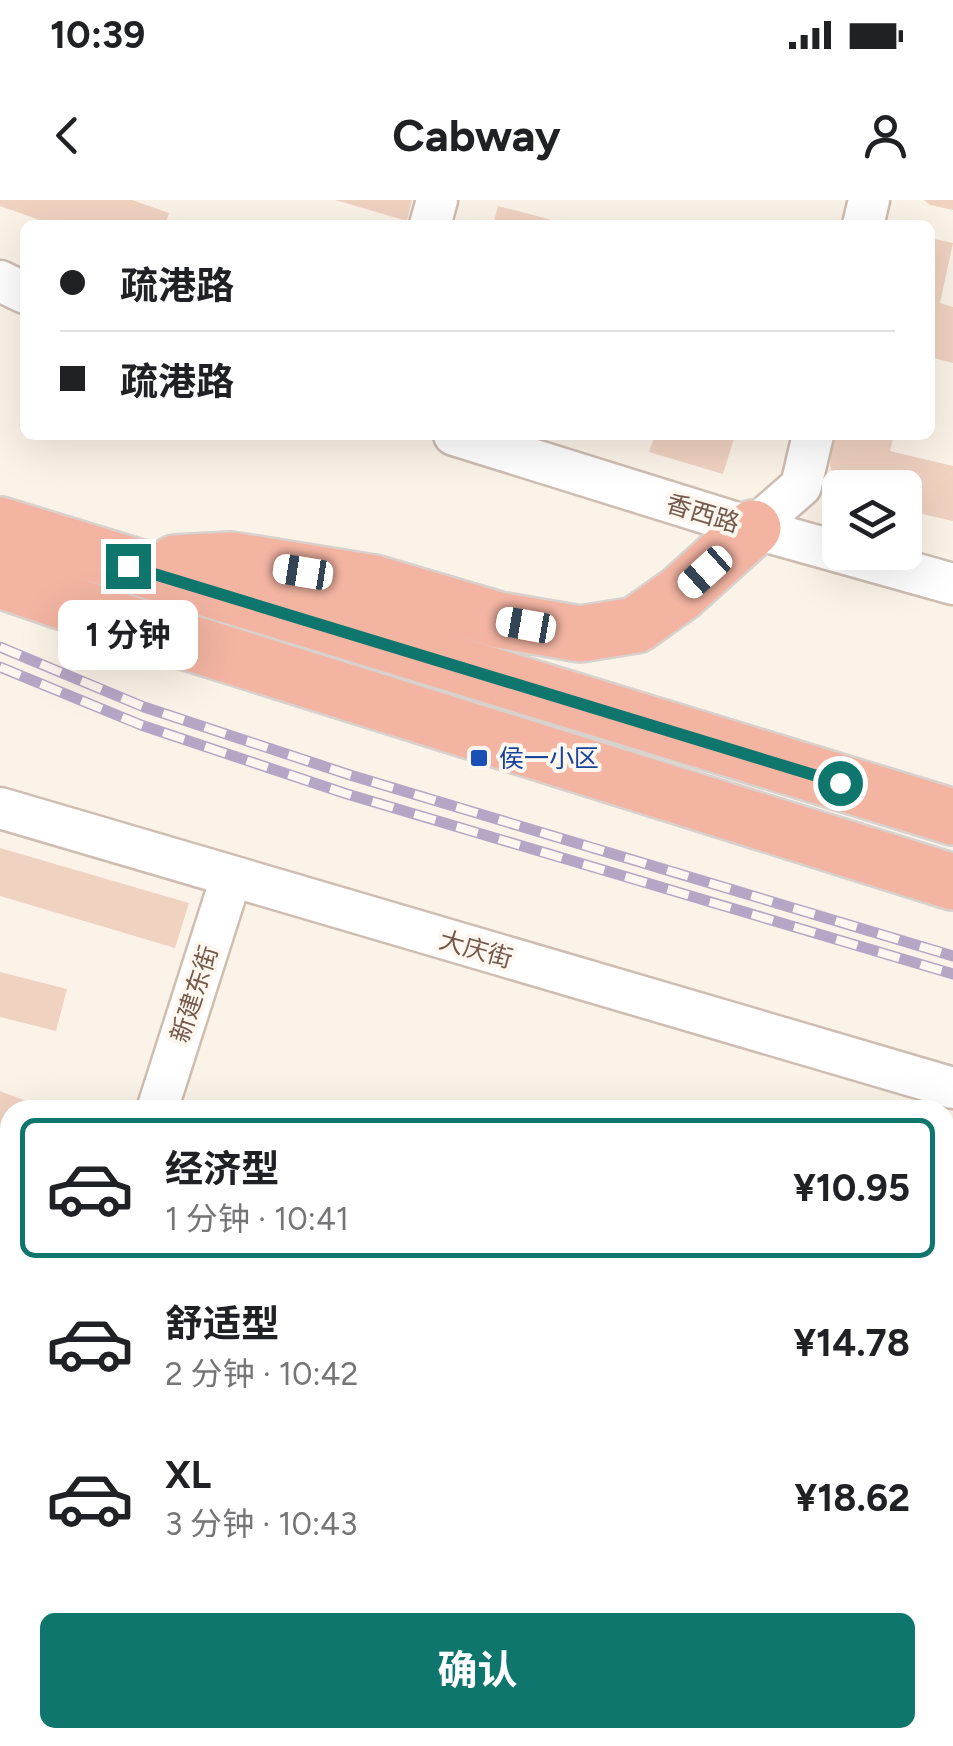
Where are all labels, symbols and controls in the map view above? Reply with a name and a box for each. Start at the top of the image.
text: 10:39 [50,12,145,58]
icon: back [40,108,95,163]
text: Cabway [392,108,561,162]
icon: person [858,108,913,163]
text: 疏港路 [120,263,234,309]
text: 疏港路 [120,359,234,405]
map controls [822,470,922,570]
button: layers [822,470,922,570]
street label: 香西路 [663,488,743,538]
car [673,541,737,603]
route end [106,544,151,589]
car [271,552,335,592]
callout: 1 分钟 [58,601,198,671]
car [494,605,558,645]
text: 1 分钟 [85,616,171,654]
place label: 侯一小区 [499,743,599,773]
marker: 侯一小区 [468,747,490,769]
route start [818,761,863,806]
street label: 大庆街 [436,924,516,974]
street label: 新建东街 [164,942,224,1046]
icon: car [45,1143,135,1233]
text: 经济型 [165,1146,279,1192]
text: ¥10.95 [793,1165,910,1211]
text: 1 分钟 · 10:41 [165,1200,349,1238]
icon: car [45,1298,135,1388]
text: 舒适型 [165,1301,279,1347]
text: ¥14.78 [793,1320,910,1366]
text: 2 分钟 · 10:42 [165,1355,358,1393]
text: XL [165,1452,211,1498]
icon: car [45,1453,135,1543]
text: ¥18.62 [795,1475,910,1521]
text: 3 分钟 · 10:43 [165,1505,357,1543]
button: 确认 [40,1613,915,1728]

